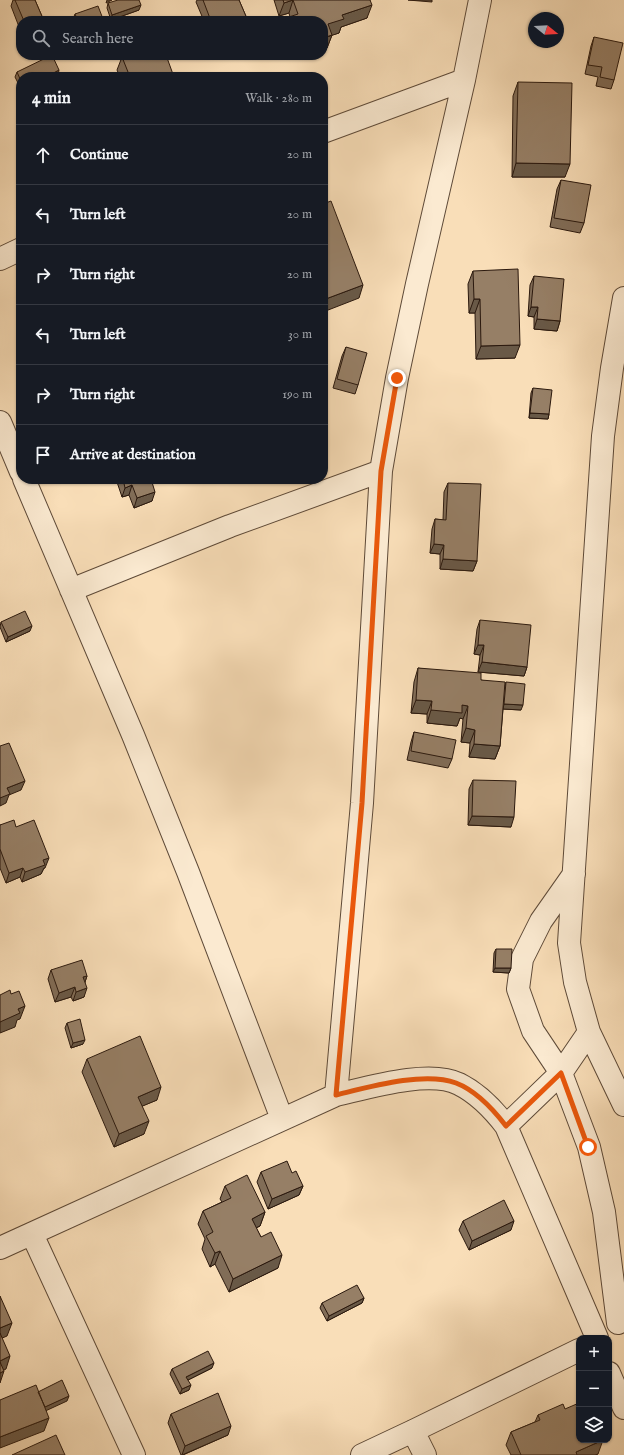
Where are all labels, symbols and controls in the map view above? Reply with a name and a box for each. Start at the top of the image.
north arrow [528,12,564,48]
search box [16,16,328,60]
icon: search [30,27,52,49]
text: Search here [62,29,133,48]
text: 4 min [32,88,71,109]
text: Walk · 280 m [245,90,312,107]
icon: ahead [32,144,54,166]
text: Continue [70,145,128,164]
text: 20 m [287,146,312,163]
icon: left [32,204,54,226]
text: Turn left [70,205,126,224]
text: 20 m [287,206,312,223]
icon: right [32,264,54,286]
text: Turn right [70,265,135,284]
text: 20 m [287,266,312,283]
icon: left [32,324,54,346]
text: Turn left [70,325,126,344]
text: 30 m [288,326,312,343]
route end [388,369,406,387]
icon: right [32,384,54,406]
text: Turn right [70,385,135,404]
text: 190 m [282,386,312,403]
icon: arrive [32,444,54,466]
text: Arrive at destination [70,445,196,464]
route start [579,1138,597,1156]
map controls [576,1335,612,1443]
button: + [576,1335,612,1371]
button: − [576,1371,612,1407]
button: layers [576,1407,612,1443]

